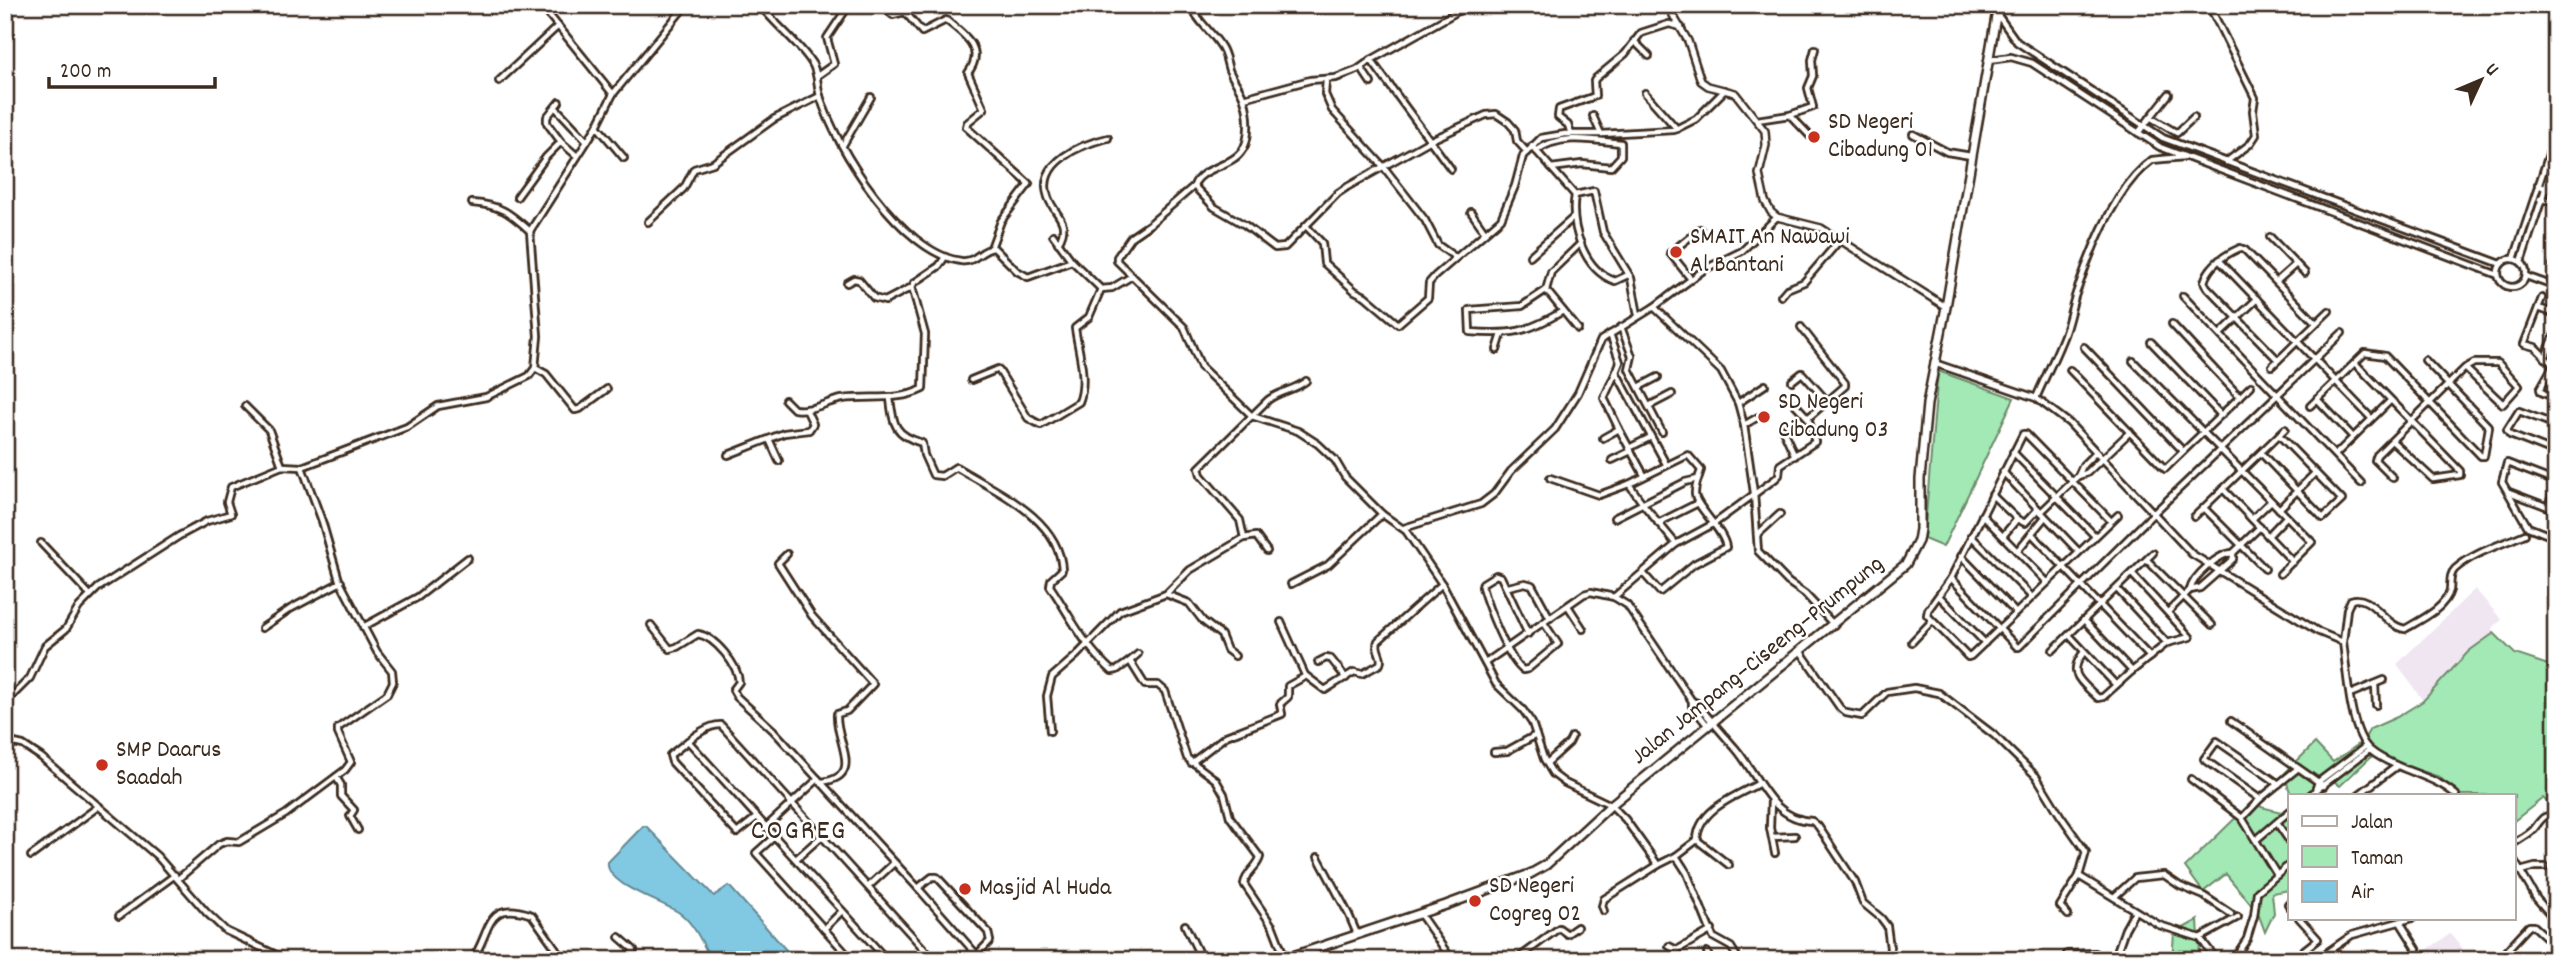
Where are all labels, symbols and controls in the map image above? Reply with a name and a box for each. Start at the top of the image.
scale bar [49,46,215,90]
north arrow [2446,46,2516,116]
text: 200 m [60,58,111,88]
text: U [2478,58,2504,83]
place label: SD Negeri Cibadung 01 [1828,106,1933,168]
marker: SD Negeri Cibadung 01 [1806,129,1822,145]
place label: SMAIT An Nawawi Al Bantani [1690,221,1850,283]
marker: SMAIT An Nawawi Al Bantani [1668,244,1684,260]
place label: SD Negeri Cibadung 03 [1778,386,1888,448]
marker: SD Negeri Cibadung 03 [1756,409,1772,425]
street label: Jalan Jampang–Ciseeng–Prumpung [1624,548,1892,774]
place label: SMP Daarus Saadah [116,734,221,796]
marker: SMP Daarus Saadah [94,757,110,773]
legend [2288,794,2516,920]
text: Jalan [2351,809,2393,839]
district label: COGREG [751,813,847,853]
text: Taman [2351,845,2403,875]
place label: SD Negeri Cogreg 02 [1489,870,1581,932]
place label: Masjid Al Huda [979,872,1112,906]
text: Air [2351,879,2374,909]
marker: Masjid Al Huda [957,881,973,897]
marker: SD Negeri Cogreg 02 [1467,893,1483,909]

